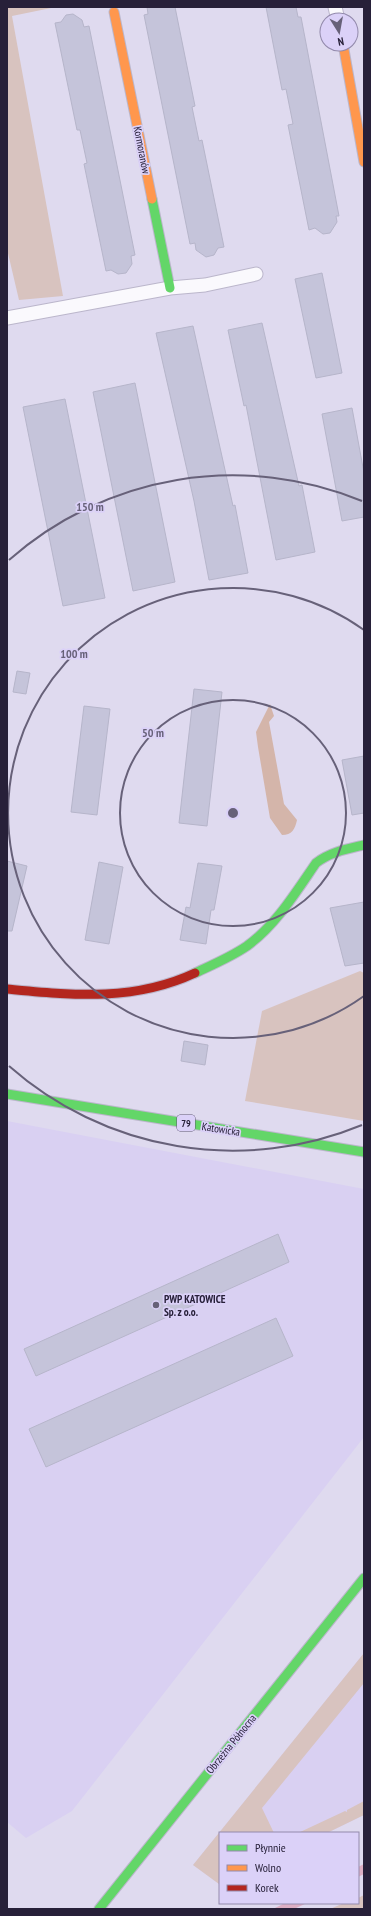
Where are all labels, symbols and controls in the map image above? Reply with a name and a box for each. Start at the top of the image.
north arrow [319,12,359,52]
text: N [337,34,345,49]
street label: Kormoranów [131,125,154,175]
text: 150 m [76,499,104,514]
text: 100 m [60,646,88,661]
text: 50 m [142,725,164,740]
centre of rings [226,806,240,820]
road number: 79 [177,1115,195,1131]
street label: Katowicka [201,1119,241,1139]
place label: PWP KATOWICE Sp. z o.o. [164,1292,226,1319]
marker: PWP KATOWICE Sp. z o.o. [151,1300,161,1310]
street label: Obrzeżna Północna [203,1711,259,1777]
legend [219,1832,359,1904]
text: Płynnie [255,1840,286,1855]
text: Wolno [255,1860,281,1875]
text: Korek [255,1880,279,1895]

